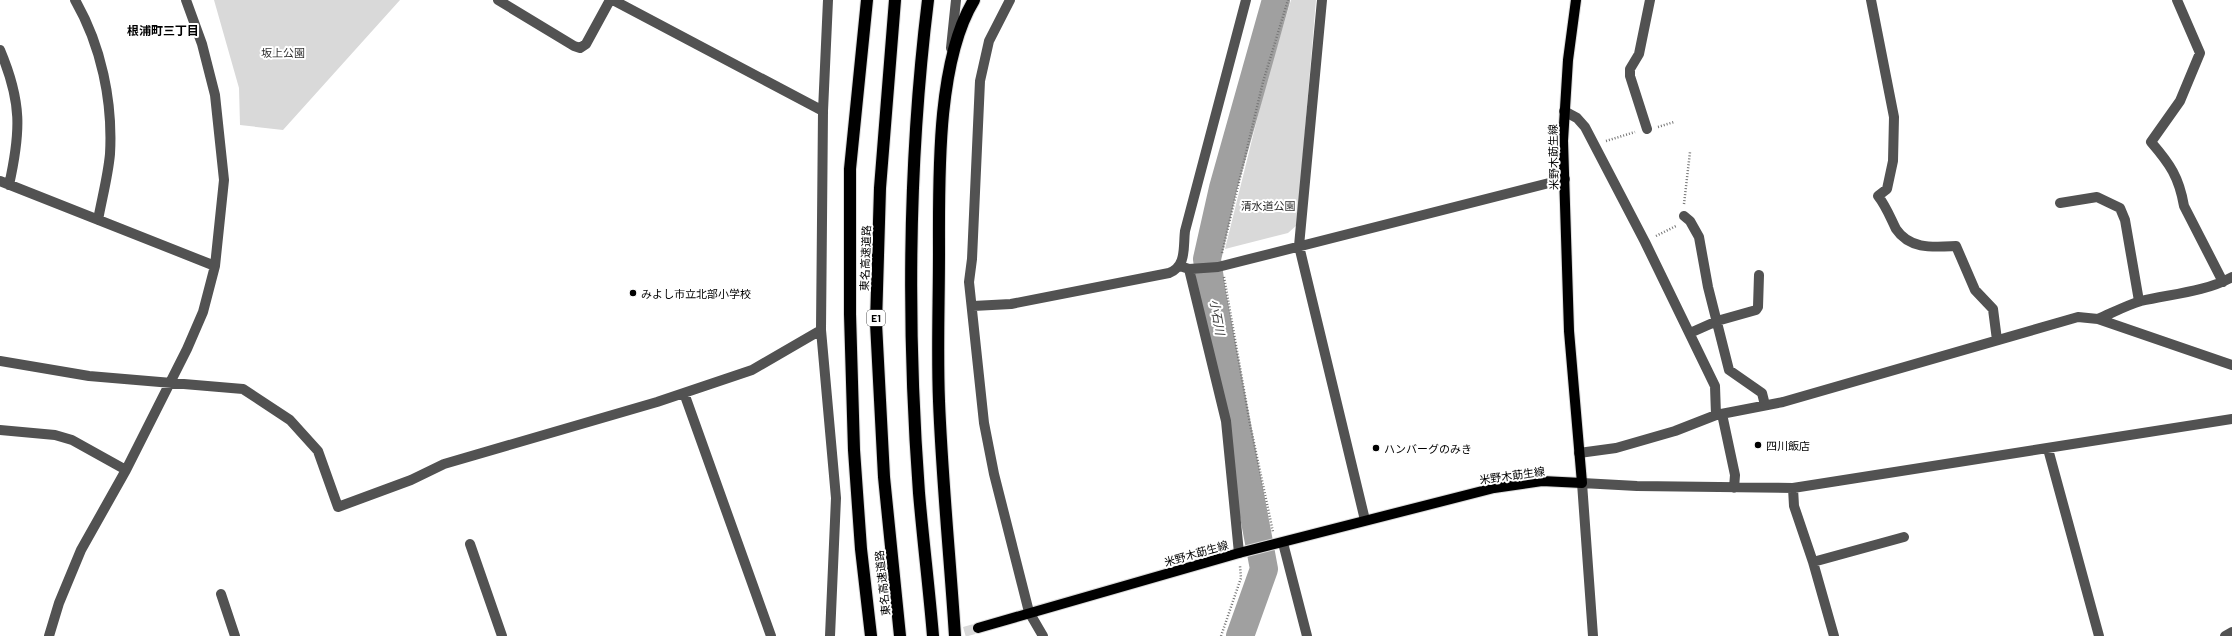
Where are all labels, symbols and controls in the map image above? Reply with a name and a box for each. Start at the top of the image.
district label: 根浦町三丁目 [127,23,199,37]
park label: 坂上公園 [261,46,305,59]
street label: 米野木莇生線 [1546,124,1560,190]
park label: 清水道公園 [1241,199,1296,212]
street label: 東名高速道路 [857,225,873,291]
place label: みよし市立北部小学校 [641,287,751,300]
marker: みよし市立北部小学校 [628,288,638,298]
water label: 小石川 [1208,298,1228,338]
road number: E1 [867,310,885,326]
place label: 四川飯店 [1766,439,1810,452]
marker: 四川飯店 [1753,440,1763,450]
place label: ハンバーグのみき [1384,442,1472,455]
marker: ハンバーグのみき [1371,443,1381,453]
street label: 米野木莇生線 [1478,464,1546,486]
street label: 米野木莇生線 [1162,538,1230,568]
street label: 東名高速道路 [872,550,892,616]

